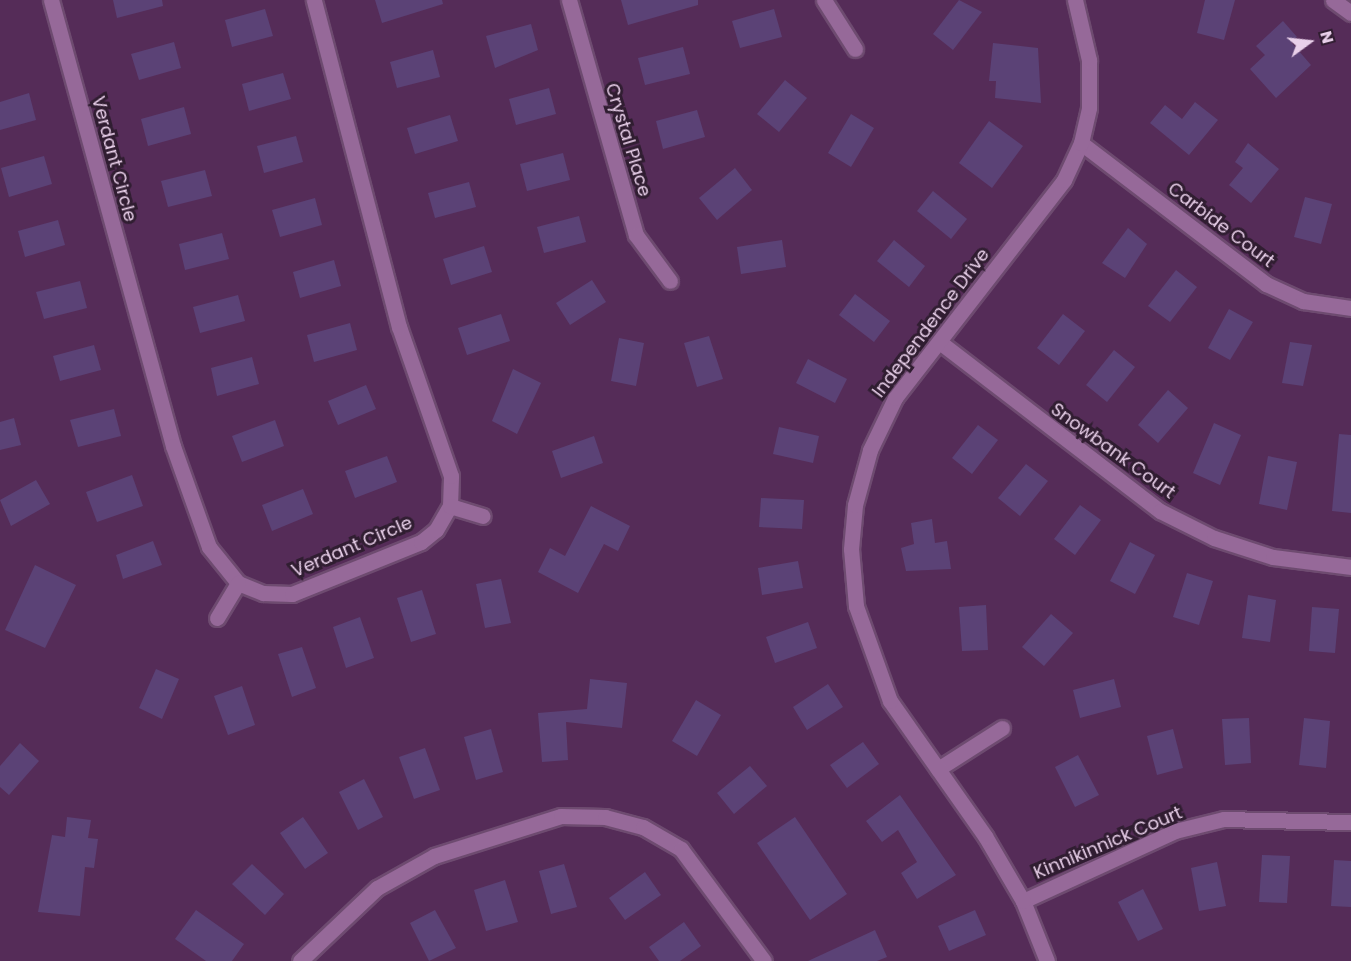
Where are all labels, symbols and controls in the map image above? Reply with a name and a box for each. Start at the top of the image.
north arrow [1279,12,1339,72]
text: N [1314,28,1340,46]
street label: Crystal Place [601,81,655,199]
street label: Verdant Circle [87,94,141,224]
street label: Carbide Court [1164,178,1278,272]
street label: Independence Drive [868,244,994,402]
street label: Snowbank Court [1047,399,1179,503]
street label: Verdant Circle [288,512,416,582]
street label: Kinnikinnick Court [1031,802,1185,884]

